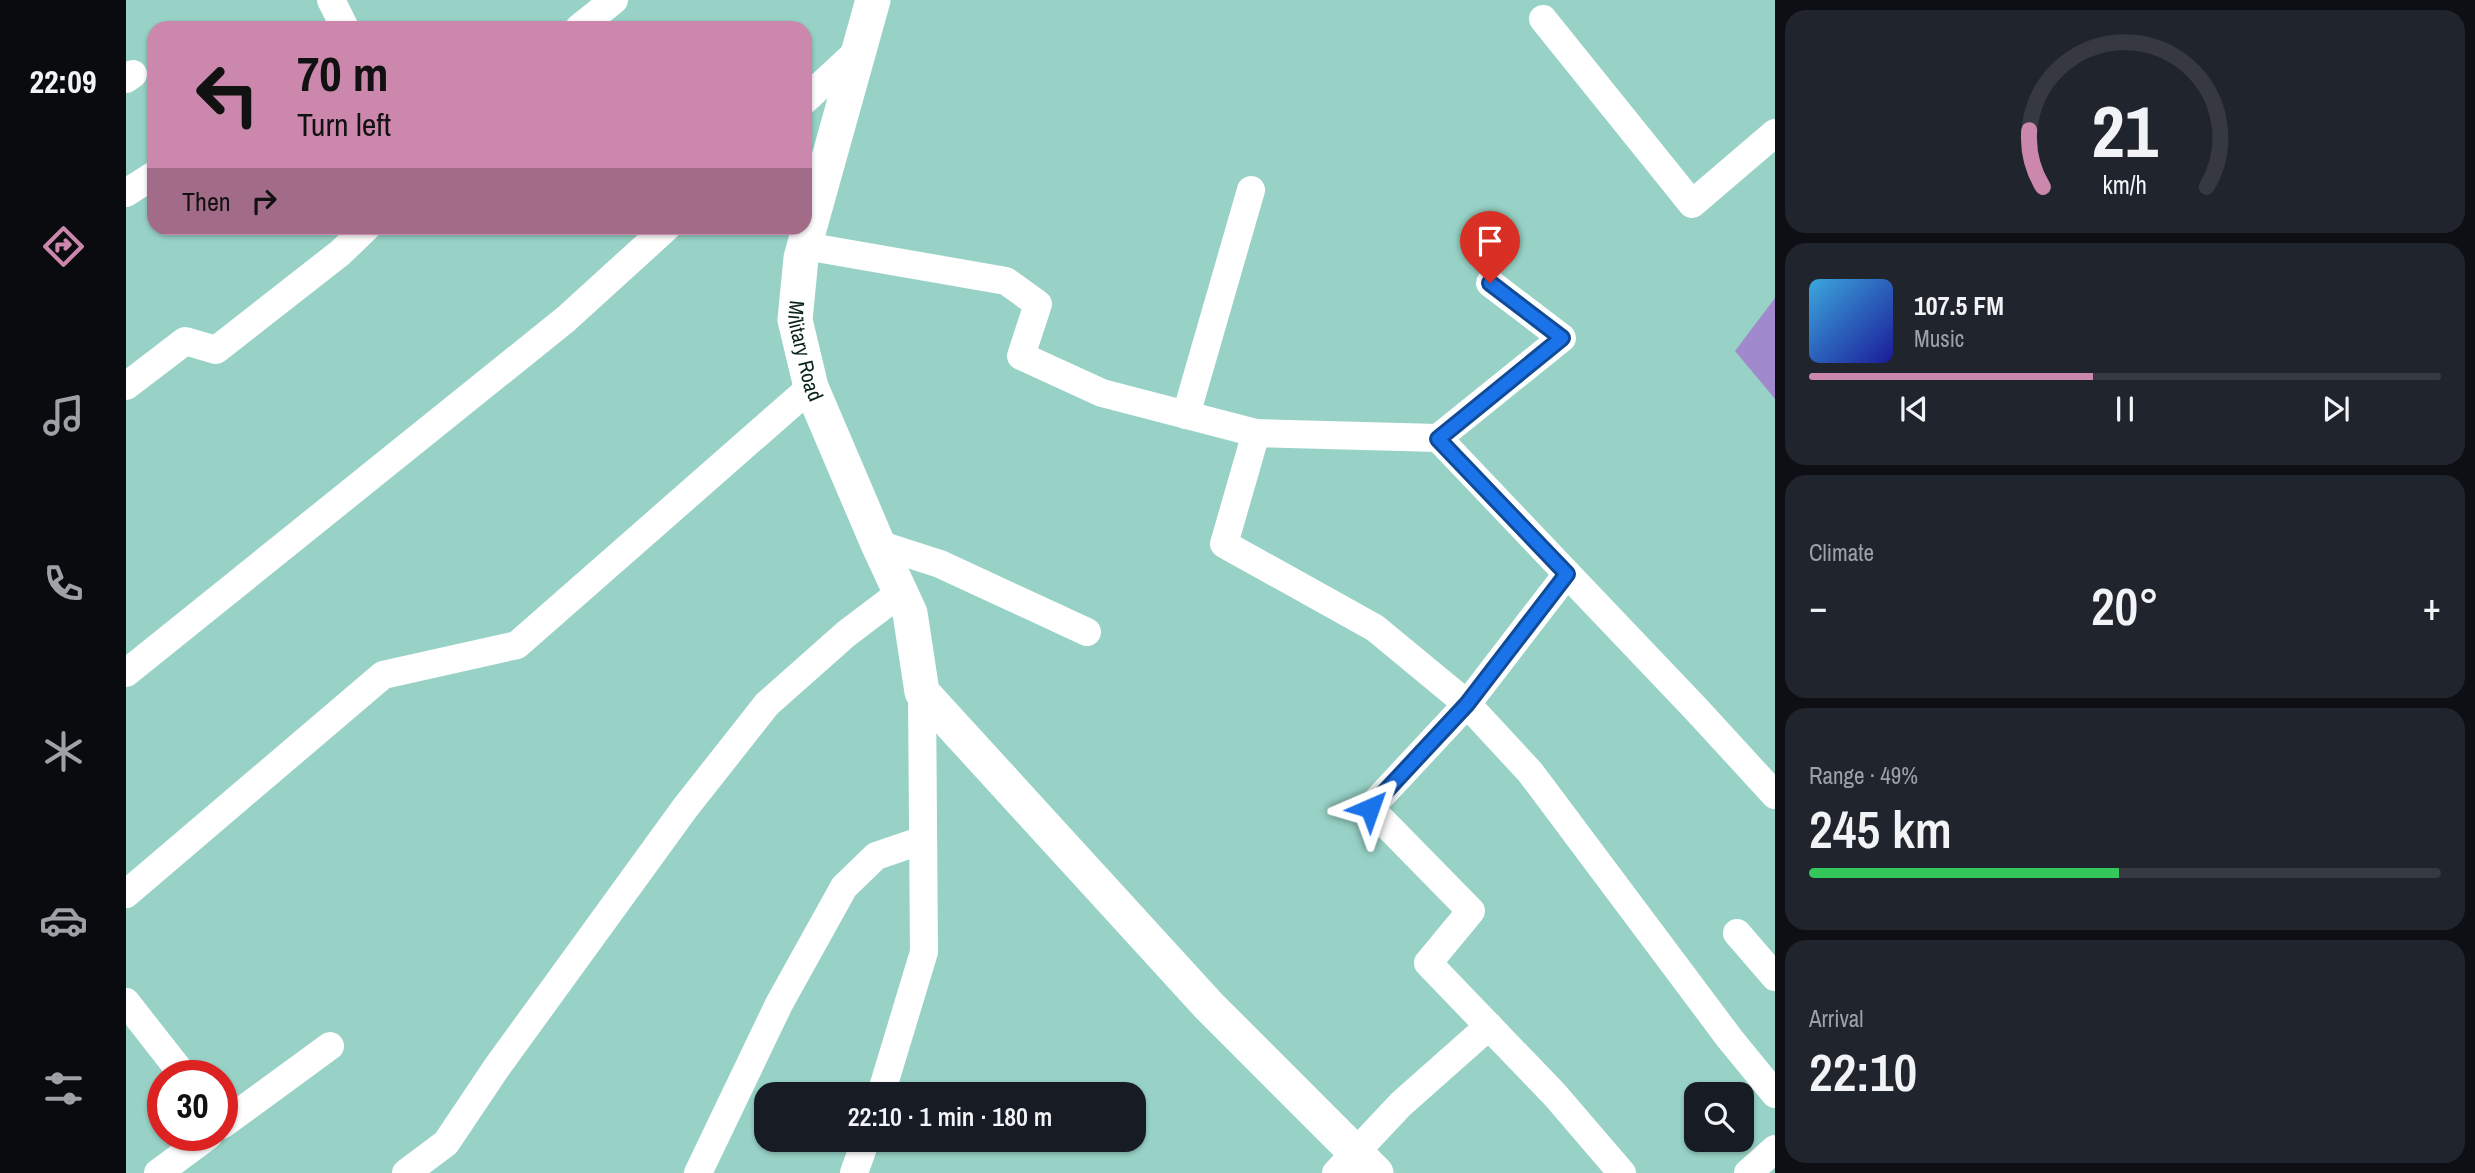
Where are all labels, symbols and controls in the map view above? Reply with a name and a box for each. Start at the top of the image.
text: 70 m [297,40,389,106]
icon: left [182,49,273,140]
text: 22:09 [29,60,97,103]
text: 21 [2092,83,2159,181]
text: Turn left [297,103,391,146]
text: km/h [2103,168,2147,202]
icon: right [245,182,283,220]
text: Then [182,184,231,219]
pin [1460,211,1520,283]
icon: directions [39,222,88,271]
icon: arrive [1471,222,1509,260]
text: 107.5 FM [1914,288,2004,323]
street label: Military Road [781,299,830,406]
text: Music [1914,323,1964,354]
icon: previous [1895,390,1933,428]
icon: pause [2106,390,2144,428]
icon: next [2317,390,2355,428]
icon: music [39,391,88,440]
text: Climate [1809,537,1874,568]
icon: phone [39,559,88,608]
text: 20° [2091,571,2159,641]
text: − [1809,581,1827,632]
text: + [2423,581,2441,632]
icon: climate [39,727,88,776]
text: Range · 49% [1809,760,1918,791]
position arrow [1333,771,1407,845]
text: 245 km [1809,794,1952,864]
icon: car [39,896,88,945]
text: Arrival [1809,1003,1864,1034]
text: 22:10 [1809,1037,1917,1107]
speed limit sign: 30 [147,1060,238,1151]
icon: filters [39,1064,88,1113]
map controls [1684,1082,1754,1152]
button: search [1684,1082,1754,1152]
text: 22:10 · 1 min · 180 m [848,1099,1052,1134]

